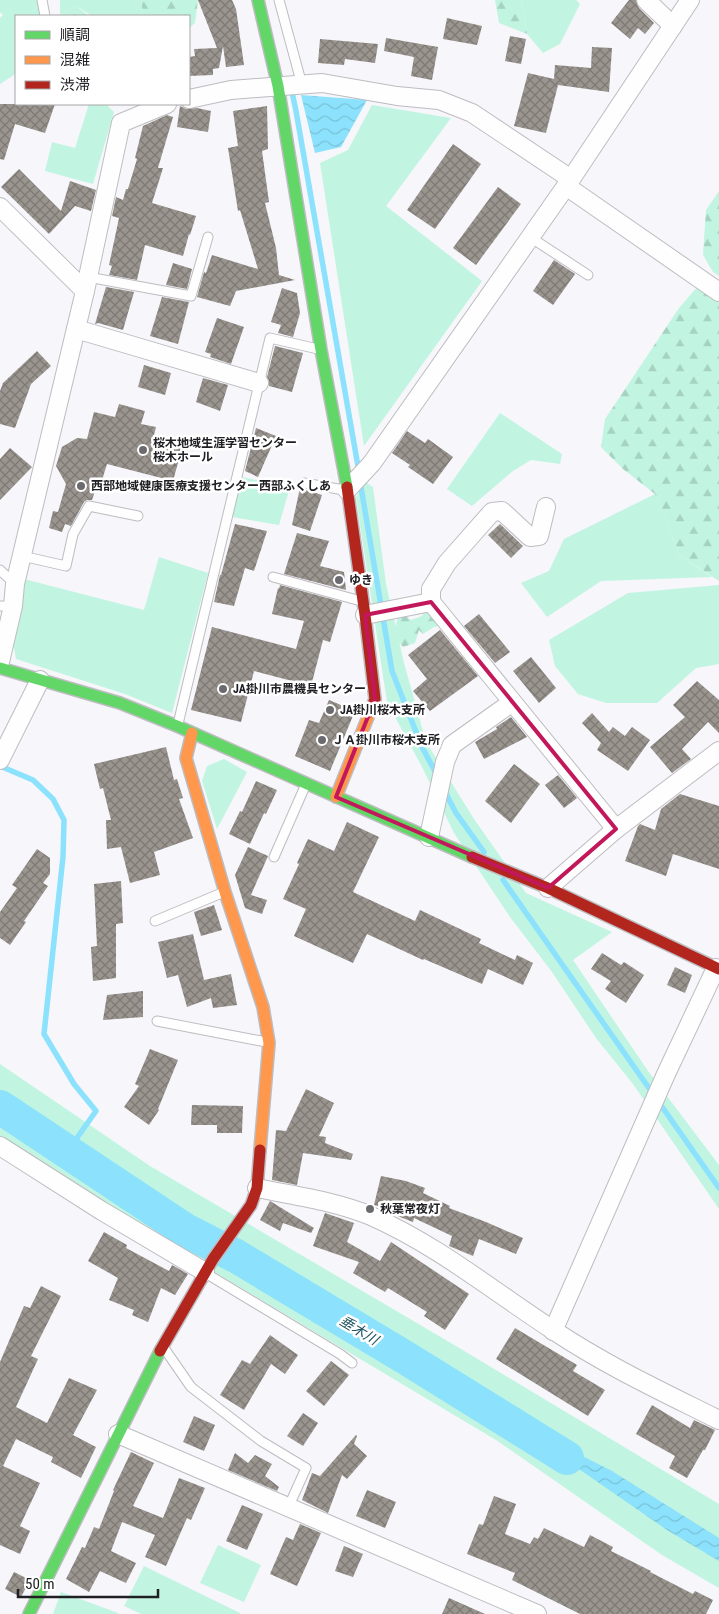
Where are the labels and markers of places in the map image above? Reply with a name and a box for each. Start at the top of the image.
place label: 桜木地域生涯学習センター 桜木ホール [153,436,297,464]
marker: 桜木地域生涯学習センター 桜木ホール [137,444,149,456]
place label: 西部地域健康医療支援センター西部ふくしあ [91,479,331,493]
marker: 西部地域健康医療支援センター西部ふくしあ [75,480,87,492]
place label: ゆき [349,573,373,587]
marker: ゆき [333,574,345,586]
place label: JA掛川市農機具センター [233,682,366,696]
marker: JA掛川市農機具センター [217,683,229,695]
place label: JA掛川桜木支所 [340,703,425,717]
marker: JA掛川桜木支所 [324,704,336,716]
place label: ＪＡ掛川市桜木支所 [332,733,440,747]
marker: ＪＡ掛川市桜木支所 [316,734,328,746]
place label: 秋葉常夜灯 [380,1202,440,1216]
marker: 秋葉常夜灯 [364,1203,376,1215]

